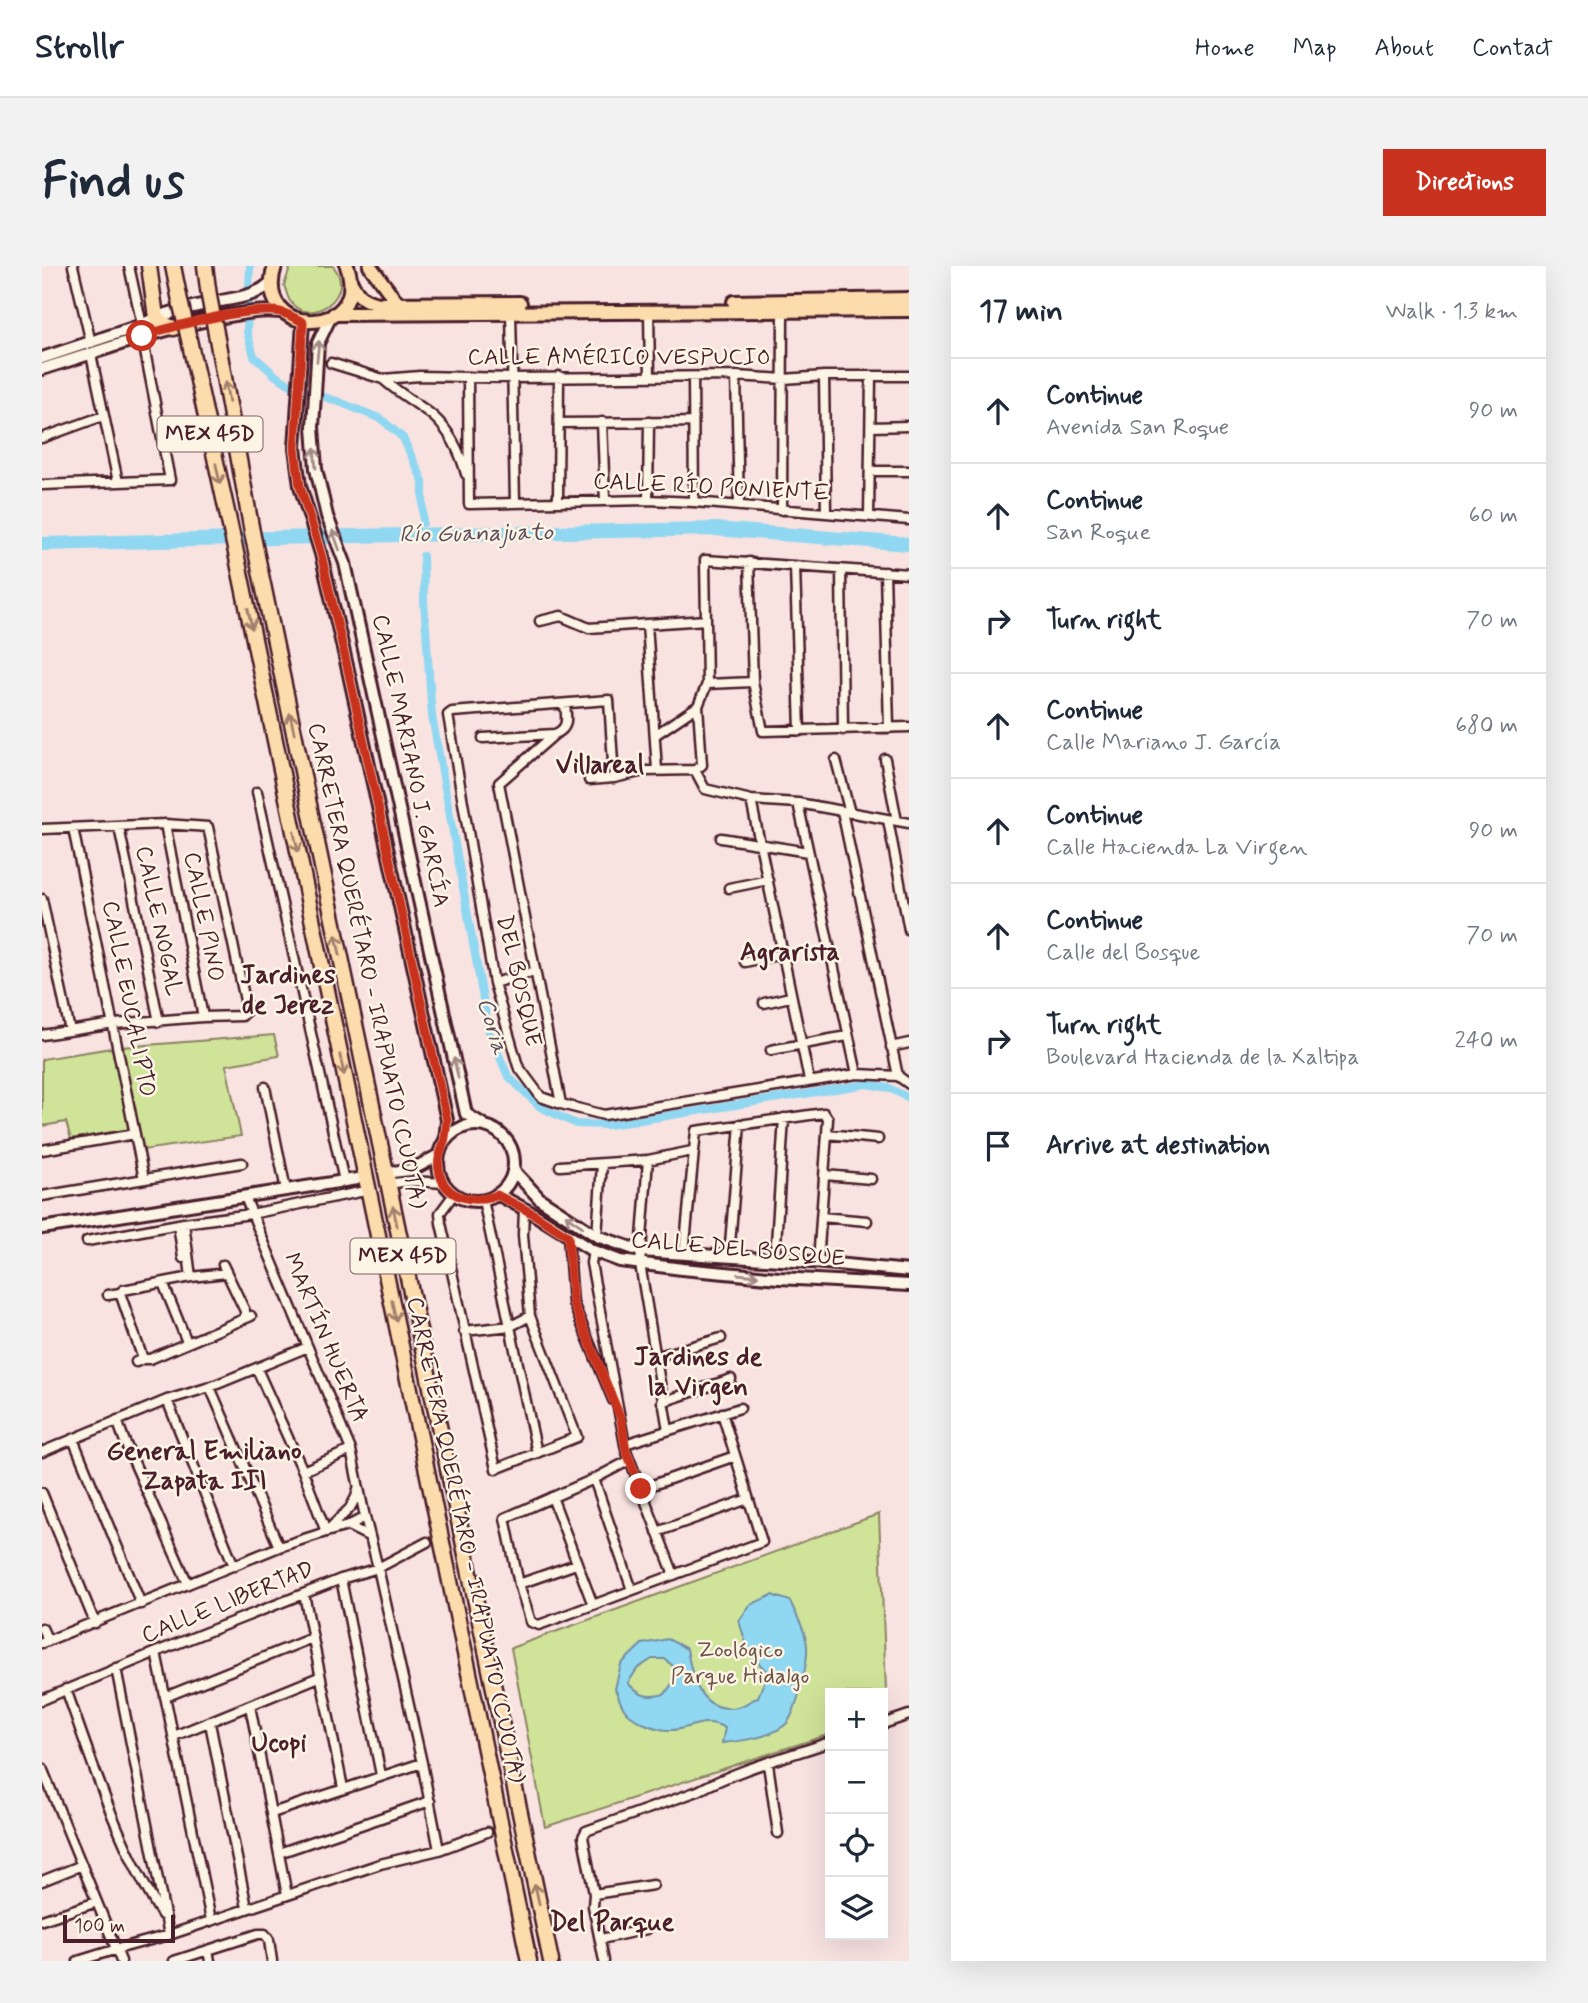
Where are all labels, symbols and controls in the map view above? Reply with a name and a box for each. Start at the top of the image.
text: Strollr [35,26,124,70]
text: Home [1195,33,1255,64]
text: Map [1293,33,1337,64]
text: About [1375,33,1434,64]
text: Contact [1472,33,1553,64]
button: Directions [1383,149,1546,216]
text: Find us [42,150,185,215]
text: 17 min [979,292,1063,331]
text: Walk · 1.3 km [1385,297,1518,327]
route start [126,320,157,351]
one-way arrow [312,340,325,363]
street label: CALLE AMÉRICO VESPUCIO [467,342,771,373]
text: Continue [1046,379,1143,413]
one-way arrow [220,381,233,404]
icon: ahead [979,392,1017,430]
text: 90 m [1469,396,1518,426]
text: Avenida San Roque [1046,413,1229,443]
road number: MEX 45D [158,416,262,452]
one-way arrow [308,447,321,470]
one-way arrow [212,462,226,485]
street label: CALLE RÍO PONIENTE [592,467,830,509]
text: Continue [1046,484,1143,518]
icon: ahead [979,497,1017,535]
text: 60 m [1469,501,1518,531]
water label: Río Guanajuato [399,517,554,551]
text: San Roque [1046,518,1151,548]
one-way arrow [329,529,341,551]
icon: right [979,602,1017,640]
text: Turn right [1046,604,1162,638]
text: 70 m [1466,606,1518,636]
one-way arrow [243,607,257,630]
street label: CALLE MARIANO J. GARCÍA [364,612,456,910]
text: Continue [1046,694,1143,728]
icon: ahead [979,707,1017,745]
text: 680 m [1455,711,1518,741]
one-way arrow [284,712,298,735]
street label: CARRETERA QUERÉTARO - IRAPUATO (CUOTA) [300,720,433,1212]
text: Calle Mariano J. García [1046,728,1281,758]
district label: Villareal [556,749,644,783]
text: Continue [1046,799,1143,833]
icon: ahead [979,812,1017,850]
text: 90 m [1469,816,1518,846]
one-way arrow [290,830,304,853]
text: Calle Hacienda La Virgen [1046,833,1308,863]
street label: CALLE NOGAL [127,843,189,999]
street label: CALLE PINO [176,850,230,984]
street label: CALLE EUCALIPTO [94,898,162,1100]
text: Continue [1046,904,1143,938]
street label: DEL BOSQUE [488,912,548,1050]
icon: ahead [979,917,1017,955]
text: 70 m [1466,921,1518,951]
one-way arrow [331,934,345,957]
district label: Agrarista [740,936,840,971]
text: Calle del Bosque [1046,938,1200,968]
district label: Jardines de Jerez [240,959,336,1023]
water label: Coria [469,994,515,1059]
text: Turn right [1046,1009,1162,1043]
icon: right [979,1022,1017,1060]
text: 240 m [1454,1026,1518,1056]
text: Boulevard Hacienda de la Xaltipa [1046,1043,1359,1073]
one-way arrow [336,1053,350,1076]
one-way arrow [449,1057,462,1080]
icon: arrive [979,1127,1017,1165]
text: Arrive at destination [1046,1129,1270,1163]
one-way arrow [387,1205,401,1228]
one-way arrow [564,1214,584,1228]
street label: CALLE DEL BOSQUE [630,1226,846,1274]
road number: MEX 45D [350,1238,456,1273]
street label: MARTÍN HUERTA [276,1248,374,1428]
one-way arrow [737,1269,759,1282]
street label: CARRETERA QUERÉTARO - IRAPUATO (CUOTA) [399,1294,532,1786]
one-way arrow [387,1299,401,1322]
district label: Jardines de la Virgen [634,1341,763,1406]
district label: General Emiliano Zapata III [106,1435,302,1499]
route end [625,1473,656,1504]
street label: CALLE LIBERTAD [137,1555,319,1651]
park label: Zoológico Parque Hidalgo [671,1636,810,1692]
map controls [825,1688,888,1940]
button: + [825,1688,888,1751]
district label: Ucopi [252,1727,306,1761]
button: − [825,1751,888,1814]
button: locate [825,1814,888,1877]
button: layers [825,1877,888,1940]
one-way arrow [529,1883,543,1906]
district label: Del Parque [550,1906,675,1940]
scale bar [63,1912,175,1944]
text: 100 m [74,1914,125,1939]

